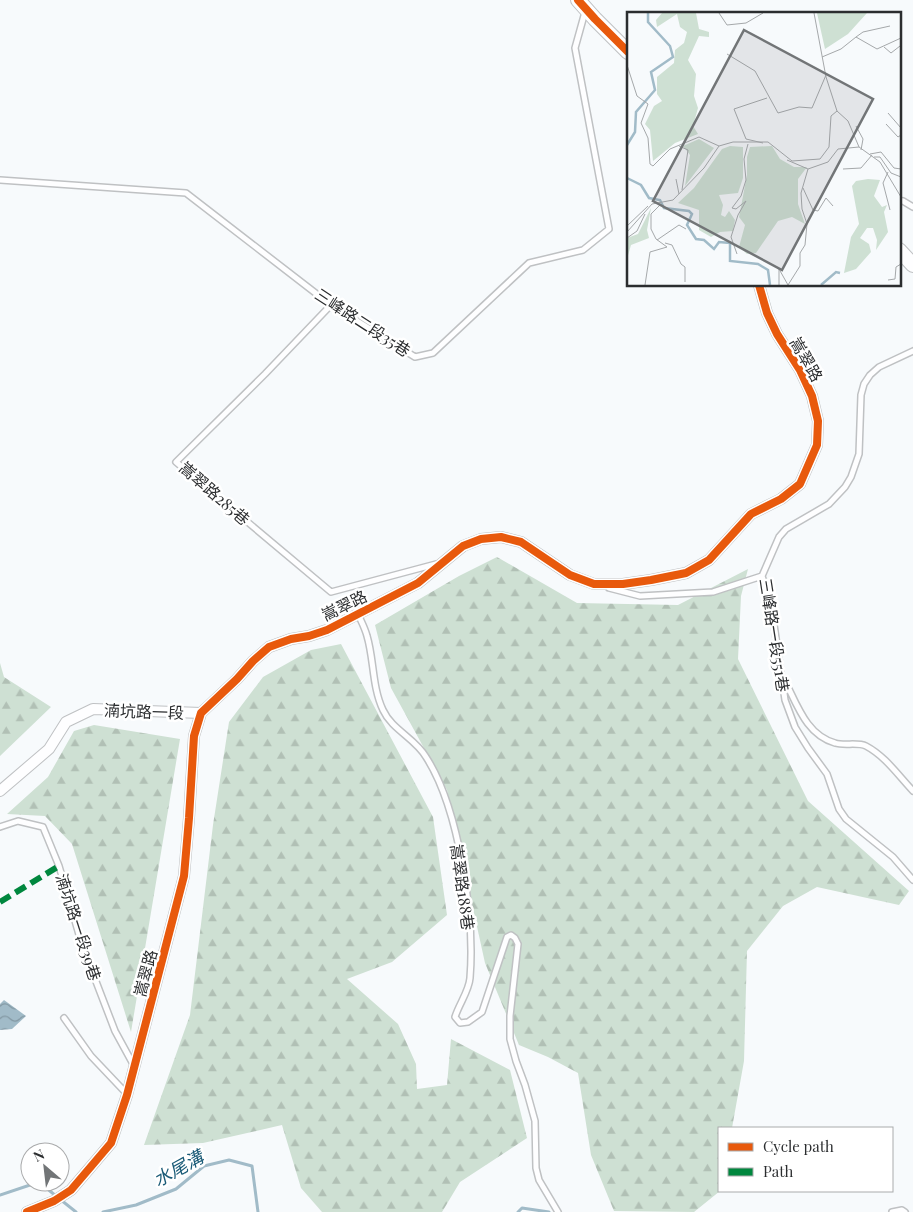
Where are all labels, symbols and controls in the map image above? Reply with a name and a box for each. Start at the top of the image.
inset map [627,12,900,286]
street label: 三峰路二段35巷 [311,283,415,361]
street label: 嵩翠路 [786,333,828,385]
street label: 嵩翠路285巷 [175,457,255,529]
street label: 三峰路一段551巷 [756,576,794,694]
street label: 嵩翠路 [318,585,370,625]
street label: 湳坑路一段 [104,699,184,723]
street label: 嵩翠路188巷 [447,843,479,931]
street label: 湳坑路一段39巷 [52,871,106,983]
street label: 嵩翠路 [129,947,161,999]
legend [718,1127,893,1192]
text: Cycle path [763,1136,834,1156]
north arrow [20,1142,70,1192]
water label: 水尾溝 [149,1143,210,1192]
text: N [30,1144,48,1166]
text: Path [763,1161,793,1181]

